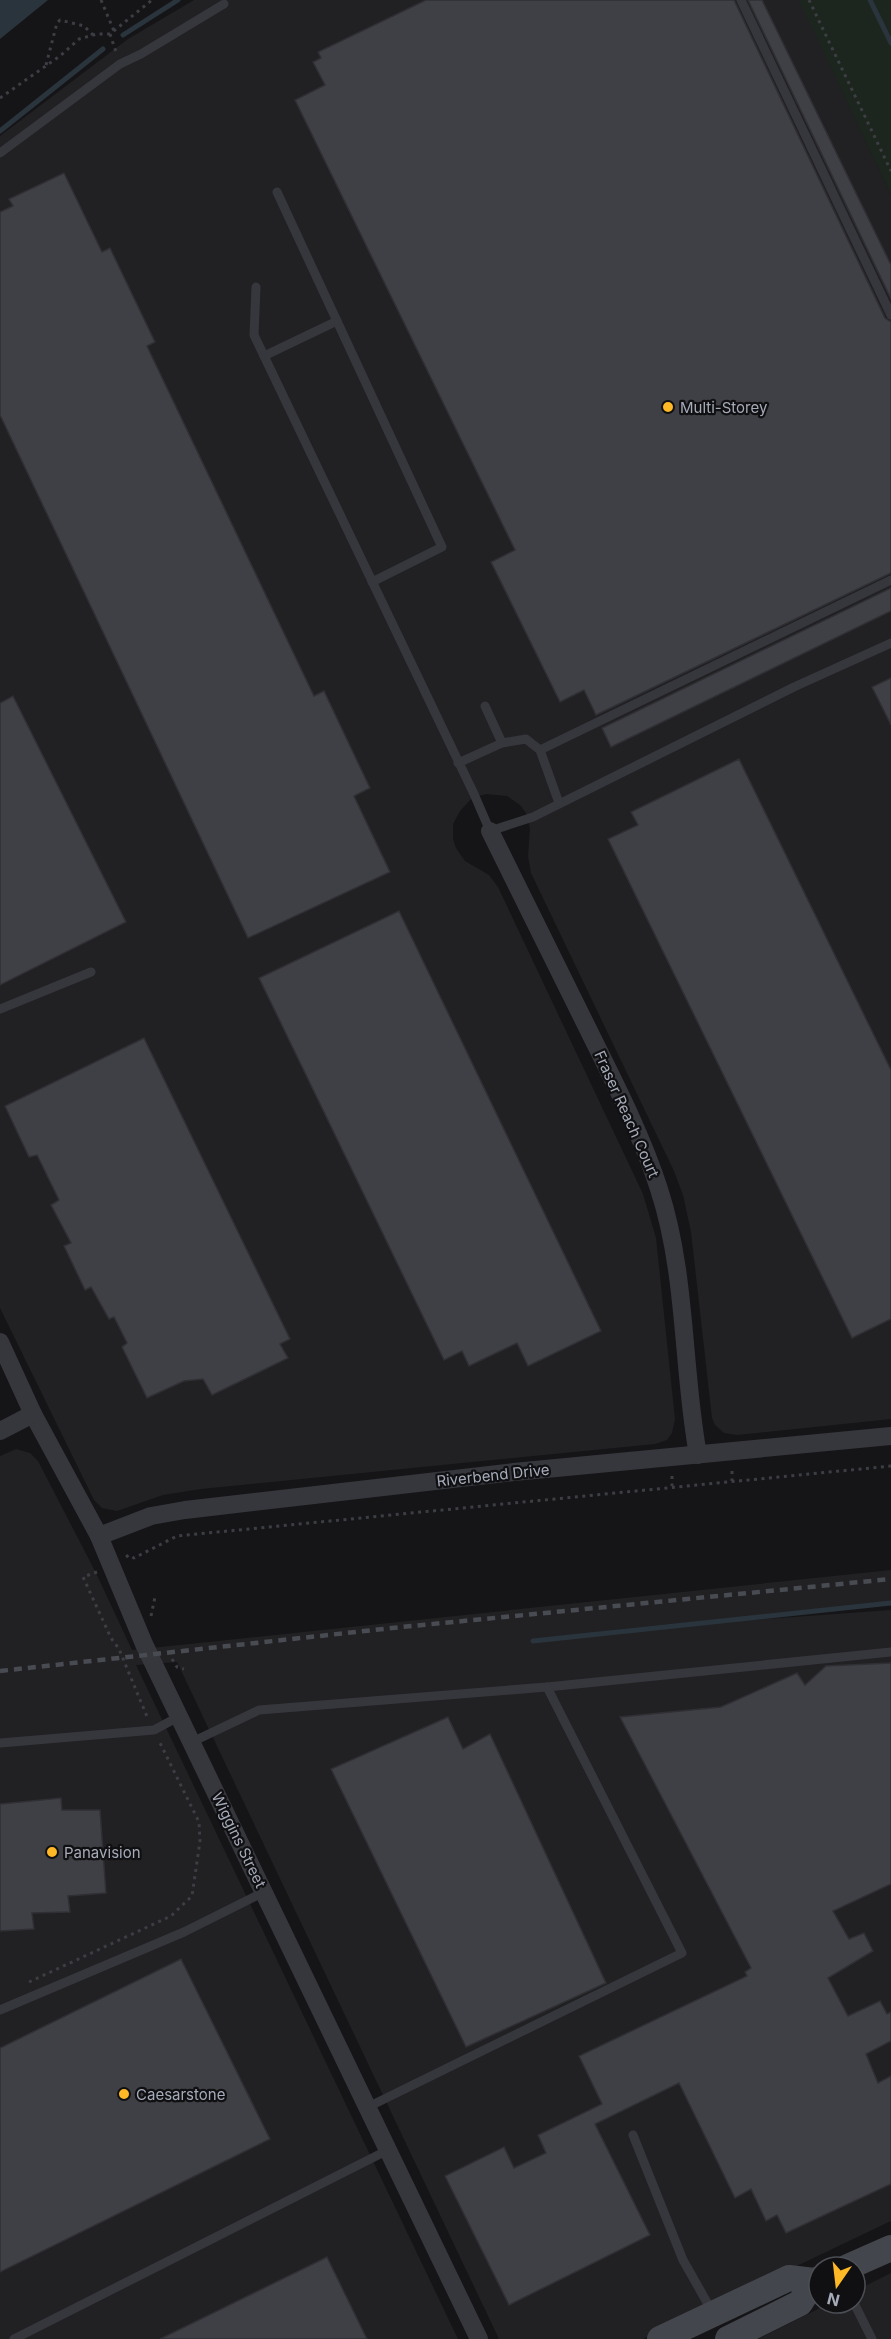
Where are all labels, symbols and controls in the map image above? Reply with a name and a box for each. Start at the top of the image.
place label: Multi-Storey [680,398,768,417]
marker: Multi-Storey [661,400,675,414]
street label: Fraser Reach Court [590,1048,664,1181]
street label: Riverbend Drive [436,1460,550,1490]
street label: Wiggins Street [208,1789,270,1891]
place label: Panavision [64,1843,141,1862]
marker: Panavision [45,1845,59,1859]
place label: Caesarstone [136,2085,225,2104]
marker: Caesarstone [117,2087,131,2101]
north arrow [807,2255,867,2315]
text: N [825,2288,842,2311]

